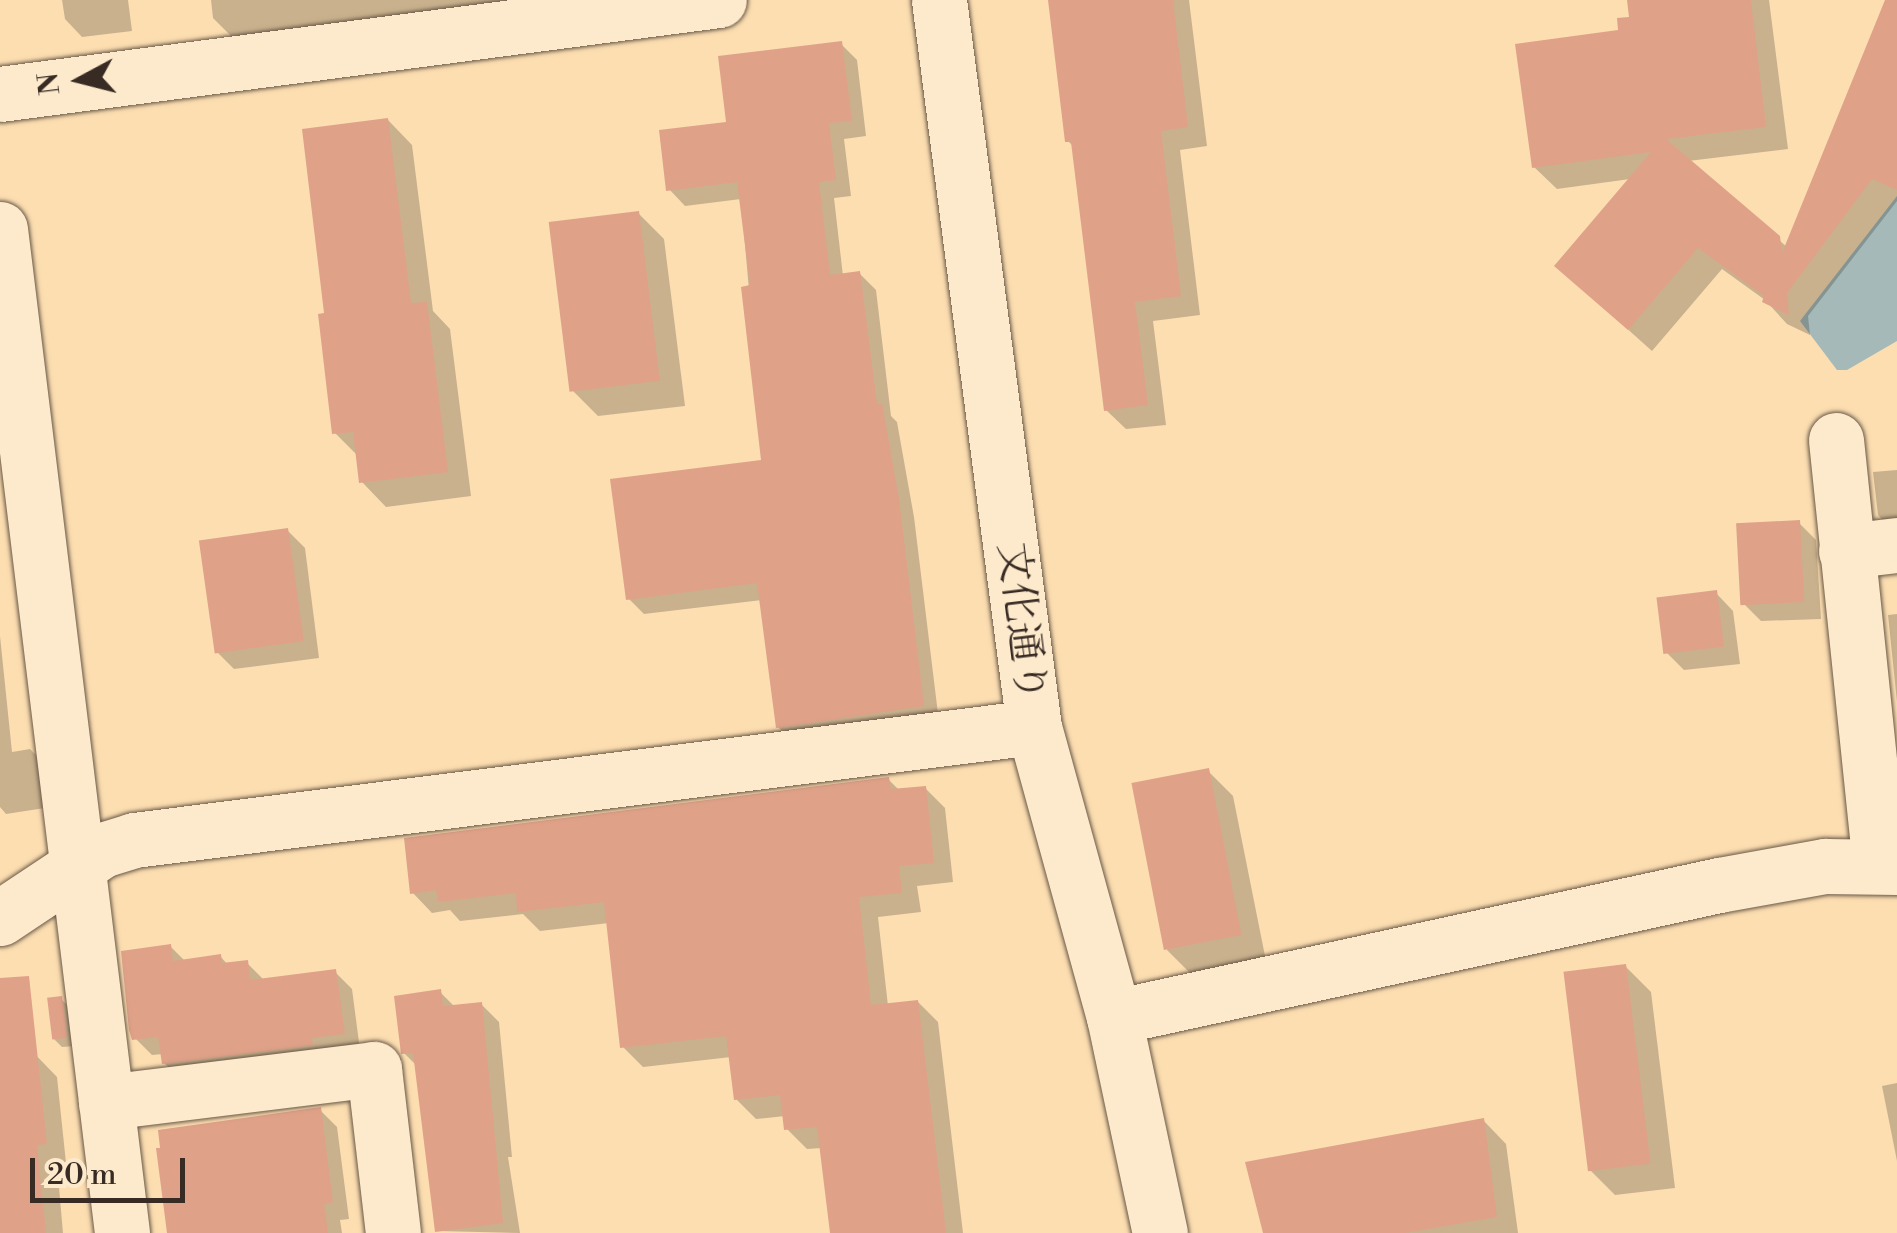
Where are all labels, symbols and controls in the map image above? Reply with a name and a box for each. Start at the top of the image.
north arrow [30,30,130,130]
text: N [31,71,68,97]
street label: 文化通り [987,540,1055,704]
scale bar [35,1138,190,1200]
text: 20 m [47,1156,116,1194]

